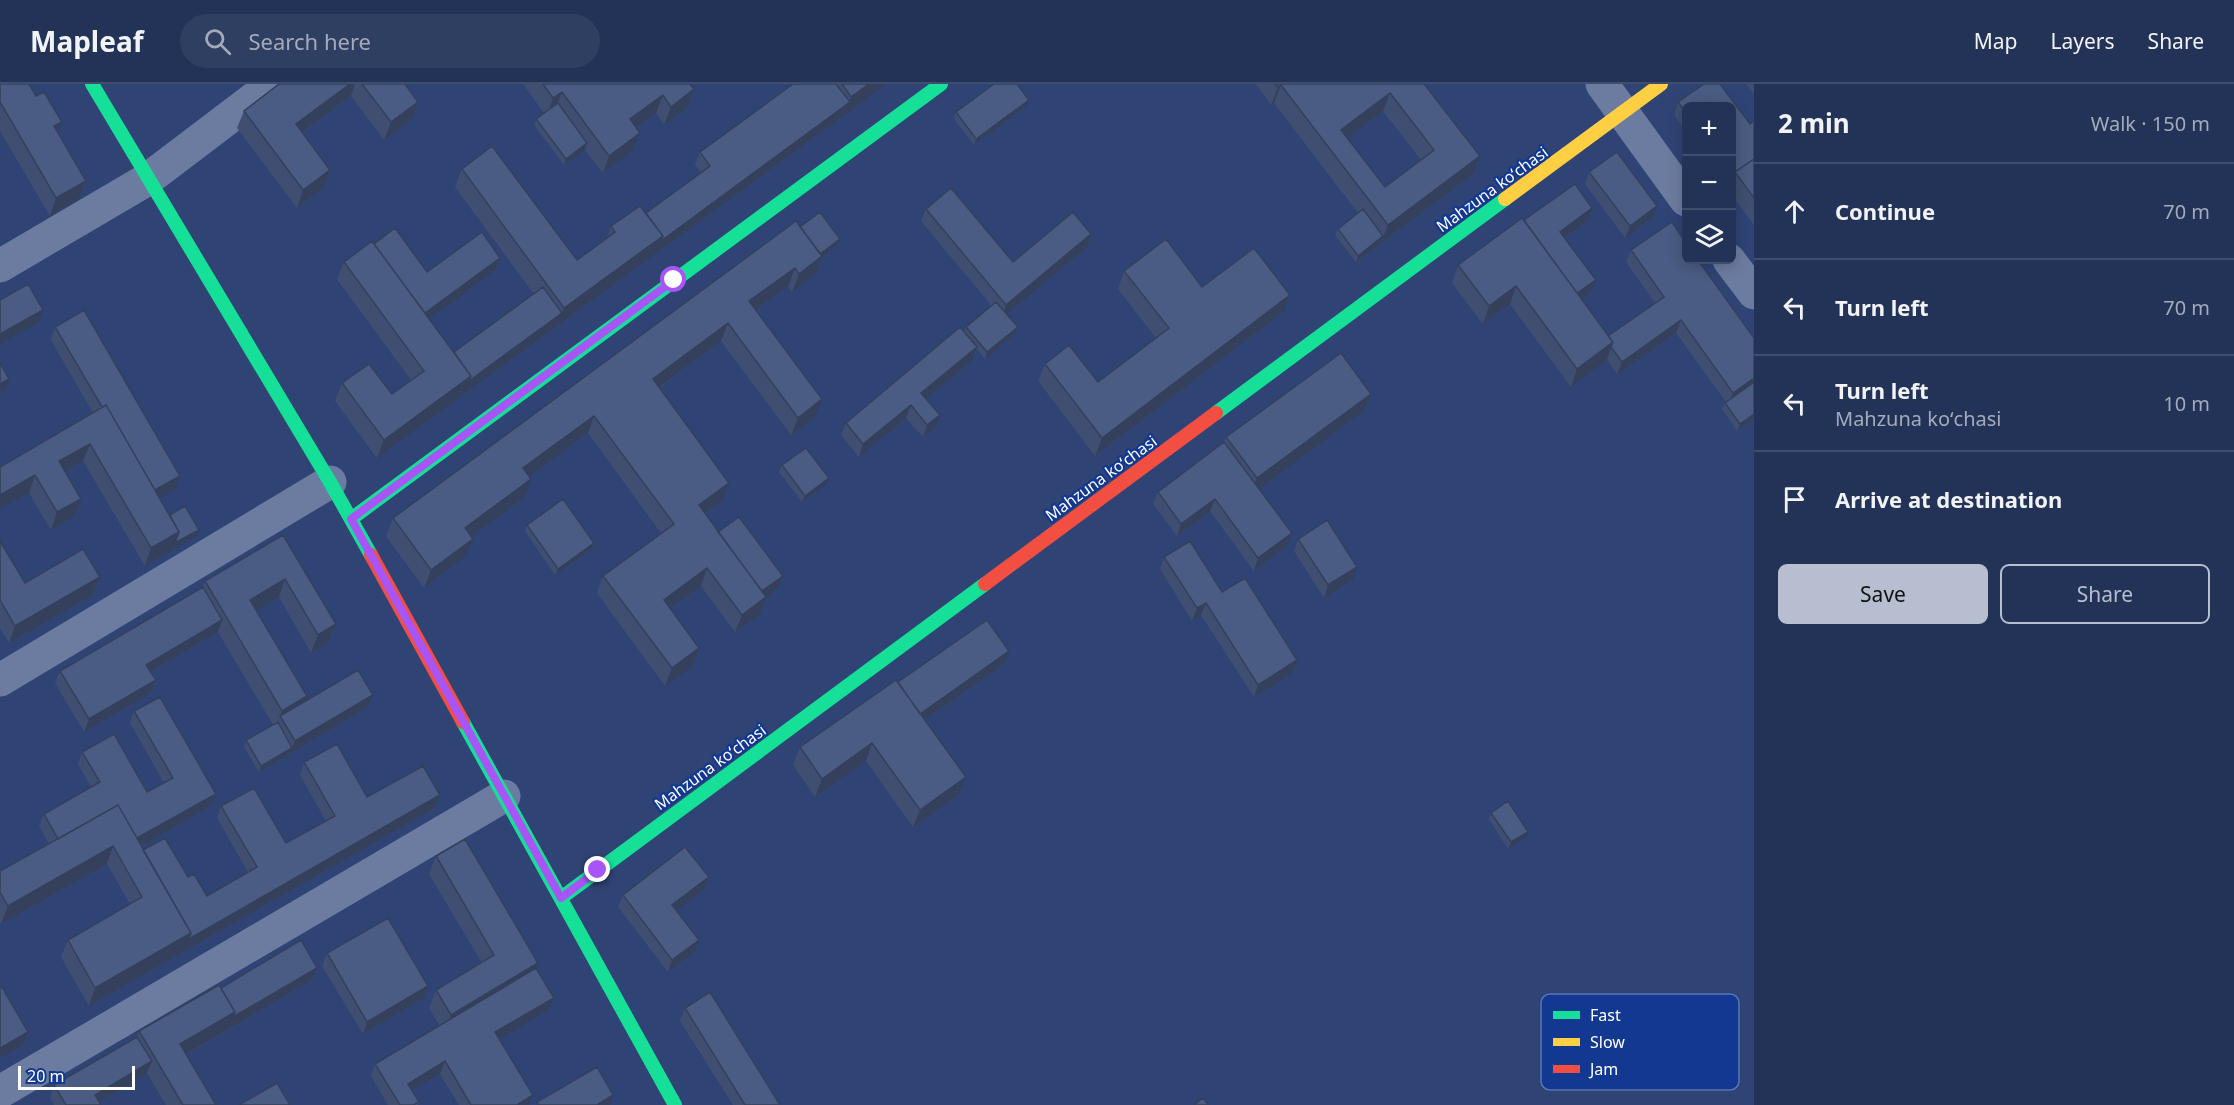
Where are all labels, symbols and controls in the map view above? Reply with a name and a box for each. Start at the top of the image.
search box [180,14,600,68]
text: Mapleaf [30,22,144,60]
icon: search [201,25,234,58]
text: Search here [249,26,371,56]
text: Map [1974,27,2018,55]
text: Layers [2051,27,2115,55]
text: Share [2148,27,2204,55]
map controls [1682,102,1736,264]
button: + [1682,102,1736,156]
text: 2 min [1778,105,1850,141]
text: Walk · 150 m [2091,110,2210,137]
street label: Mahzuna koʻchasi [1432,141,1552,237]
button: − [1682,156,1736,210]
icon: ahead [1778,195,1811,228]
text: Continue [1835,196,1935,226]
text: 70 m [2163,198,2210,225]
button: layers [1682,210,1736,264]
route start [660,266,686,292]
icon: left [1778,291,1811,324]
text: Turn left [1835,292,1929,322]
text: 70 m [2163,294,2210,321]
text: Turn left [1835,375,1929,405]
icon: left [1778,387,1811,420]
text: 10 m [2163,390,2210,417]
text: Mahzuna koʻchasi [1835,405,2001,432]
street label: Mahzuna koʻchasi [1041,430,1161,526]
icon: arrive [1778,483,1811,516]
text: Arrive at destination [1835,484,2062,514]
button: Save [1778,564,1988,624]
button: Share [2000,564,2210,624]
street label: Mahzuna koʻchasi [650,719,770,815]
route end [584,856,610,882]
legend [1541,994,1739,1090]
text: Fast [1590,1004,1621,1026]
text: Slow [1590,1031,1625,1053]
text: Jam [1588,1058,1618,1080]
scale bar [18,1063,135,1090]
text: 20 m [27,1065,64,1087]

